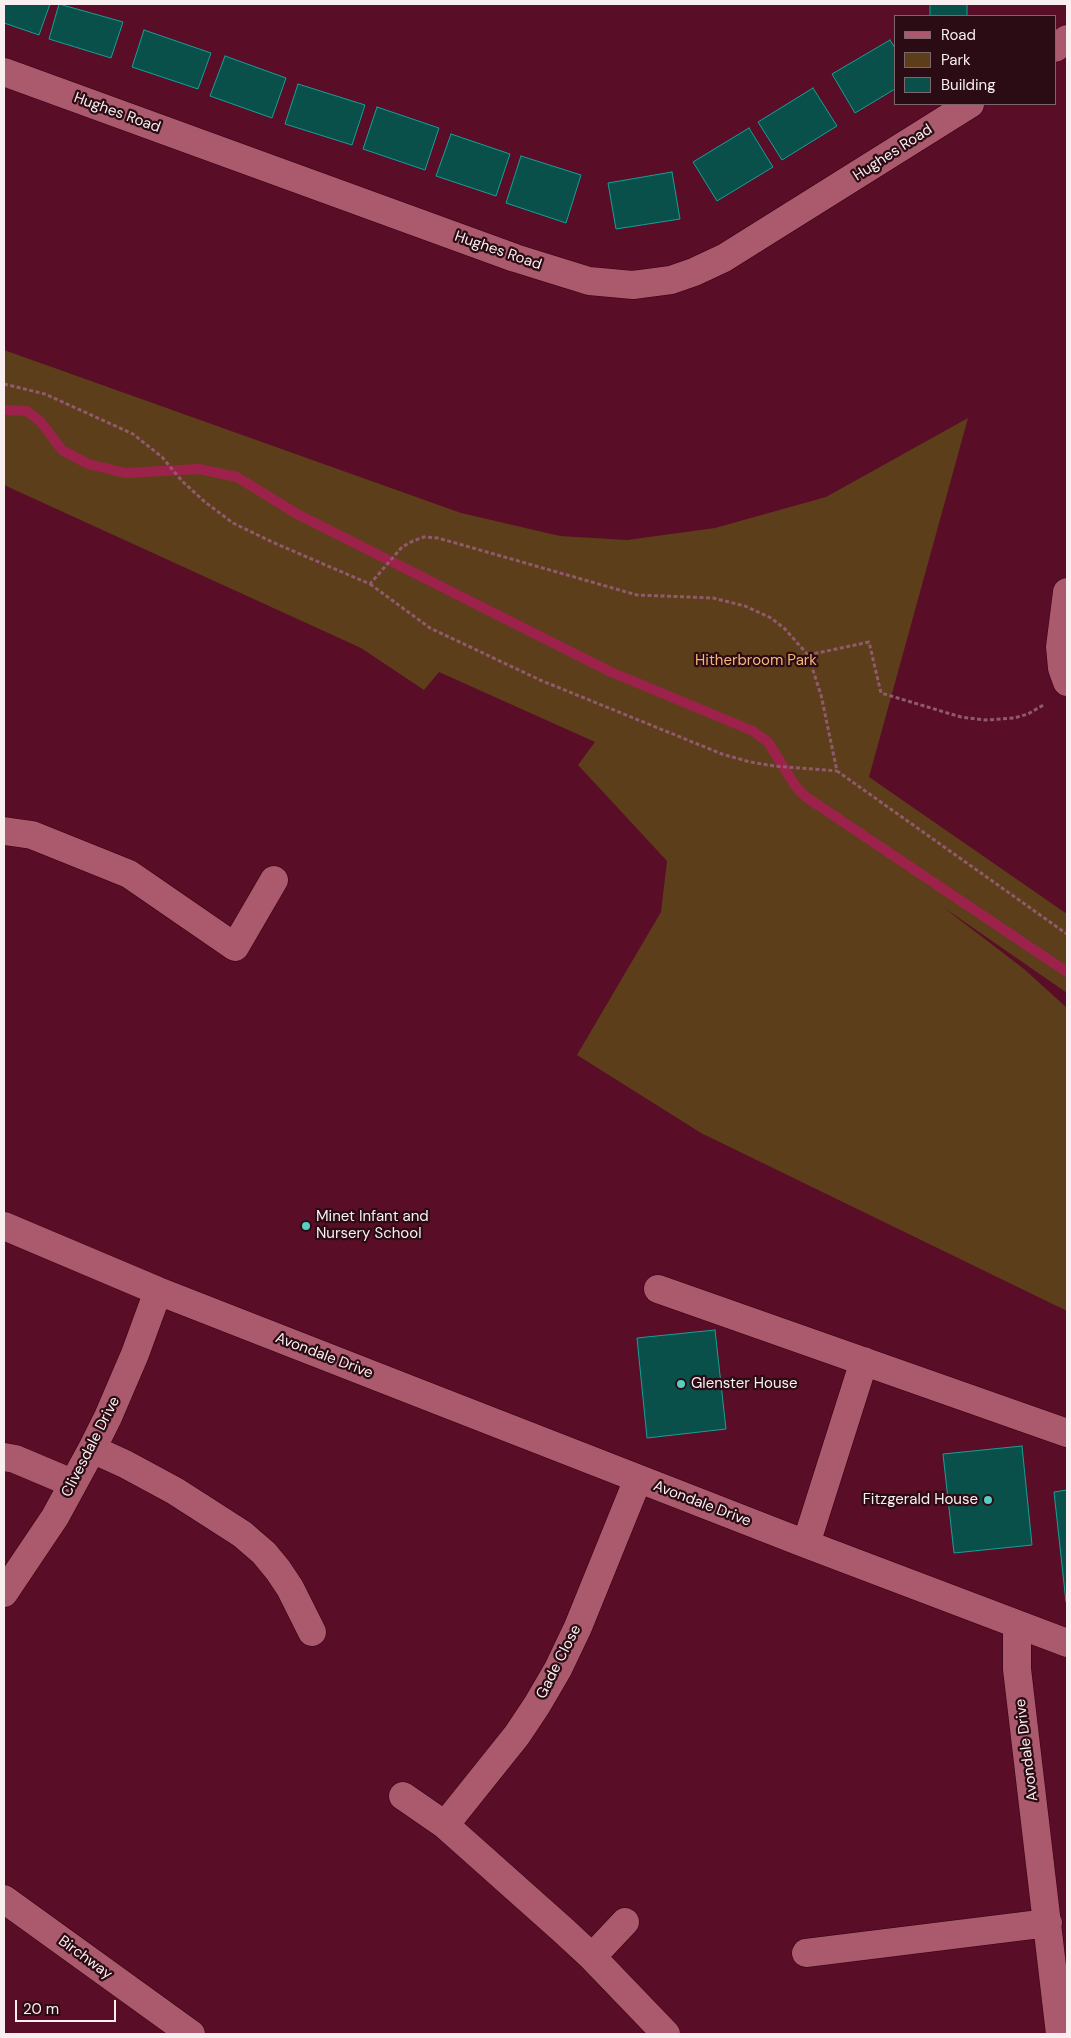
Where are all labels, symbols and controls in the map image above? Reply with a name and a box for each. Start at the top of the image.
legend [894,15,1056,105]
text: Road [941,25,976,45]
text: Park [941,50,971,70]
text: Building [941,75,996,95]
street label: Hughes Road [71,89,163,137]
street label: Hughes Road [850,121,936,185]
street label: Hughes Road [452,228,544,274]
park label: Hitherbroom Park [695,652,817,670]
place label: Minet Infant and Nursery School [316,1208,429,1243]
marker: Minet Infant and Nursery School [300,1220,312,1232]
street label: Avondale Drive [273,1329,375,1383]
place label: Glenster House [691,1375,798,1393]
marker: Glenster House [675,1378,687,1390]
street label: Clivesdale Drive [58,1394,124,1500]
street label: Avondale Drive [651,1477,753,1531]
place label: Fitzgerald House [863,1491,978,1509]
marker: Fitzgerald House [982,1494,994,1506]
street label: Gade Close [533,1622,585,1702]
street label: Avondale Drive [1012,1698,1042,1802]
street label: Birchway [54,1932,116,1984]
scale bar [18,1990,119,2022]
text: 20 m [23,1999,59,2019]

